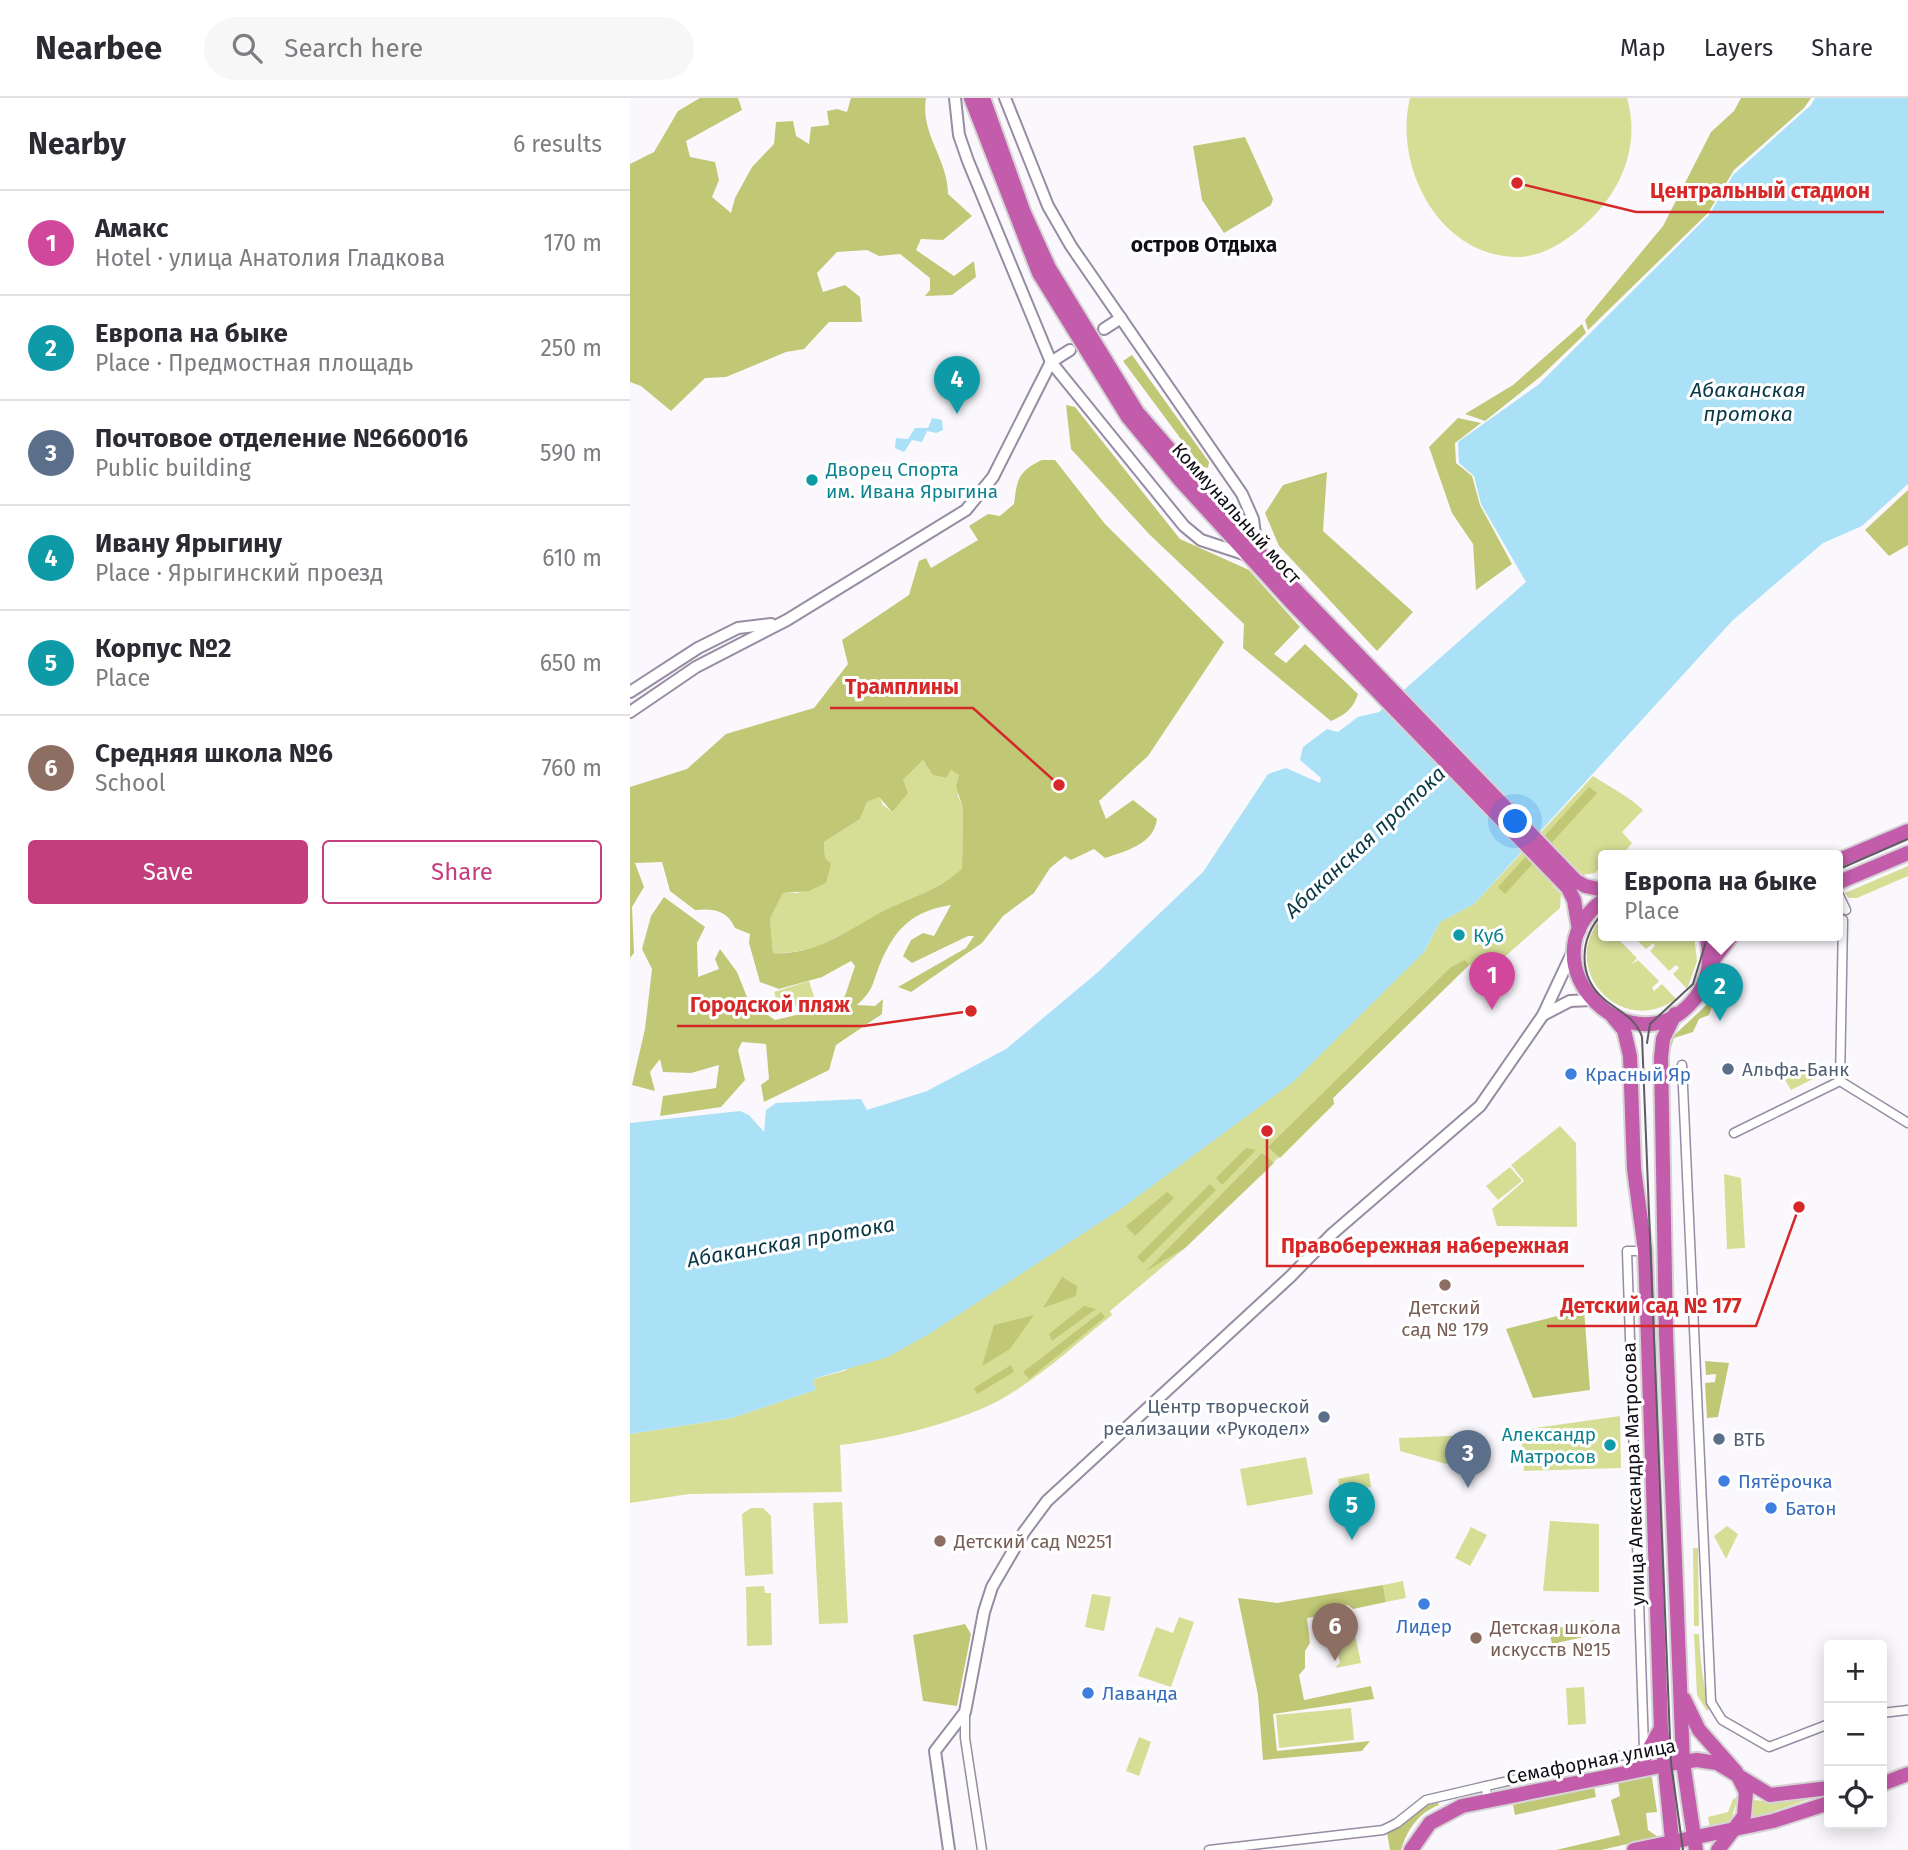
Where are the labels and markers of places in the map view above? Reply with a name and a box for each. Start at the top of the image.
callout: Центральный стадион [1636,170,1884,212]
pin: 4 [934,356,980,414]
place label: Дворец Спорта им. Ивана Ярыгина [825,458,998,503]
marker: Дворец Спорта им. Ивана Ярыгина [804,472,820,488]
callout: Трамплины [830,666,973,708]
place label: Куб [1473,924,1504,947]
marker: Куб [1451,927,1467,943]
pin: 1 [1469,952,1515,1010]
pin: 2 [1697,963,1743,1021]
callout: Городской пляж [677,984,864,1026]
place label: Альфа-Банк [1742,1058,1849,1081]
marker: Альфа-Банк [1720,1061,1736,1077]
place label: Красный Яр [1585,1063,1691,1086]
marker: Красный Яр [1563,1066,1579,1082]
callout: Правобережная набережная [1267,1224,1584,1266]
marker: Детский сад № 179 [1437,1277,1453,1293]
callout: Детский сад № 177 [1547,1284,1756,1326]
place label: Детский сад № 179 [1401,1296,1489,1341]
place label: Центр творческой реализации «Рукодел» [1103,1395,1310,1440]
marker: Центр творческой реализации «Рукодел» [1316,1409,1332,1425]
place label: Александр Матросов [1502,1423,1596,1468]
place label: ВТБ [1733,1428,1765,1451]
pin: 3 [1445,1430,1491,1488]
marker: ВТБ [1711,1431,1727,1447]
marker: Александр Матросов [1602,1437,1618,1453]
place label: Пятёрочка [1738,1470,1833,1493]
marker: Пятёрочка [1716,1473,1732,1489]
pin: 5 [1329,1482,1375,1540]
place label: Батон [1785,1497,1836,1520]
marker: Батон [1763,1500,1779,1516]
place label: Детский сад №251 [953,1530,1113,1553]
marker: Детский сад №251 [932,1533,948,1549]
marker: Лидер [1416,1596,1432,1612]
pin: 6 [1312,1603,1358,1661]
place label: Лидер [1396,1615,1452,1638]
place label: Детская школа искусств №15 [1489,1616,1621,1661]
marker: Детская школа искусств №15 [1468,1630,1484,1646]
place label: Лаванда [1102,1682,1178,1705]
marker: Лаванда [1080,1685,1096,1701]

